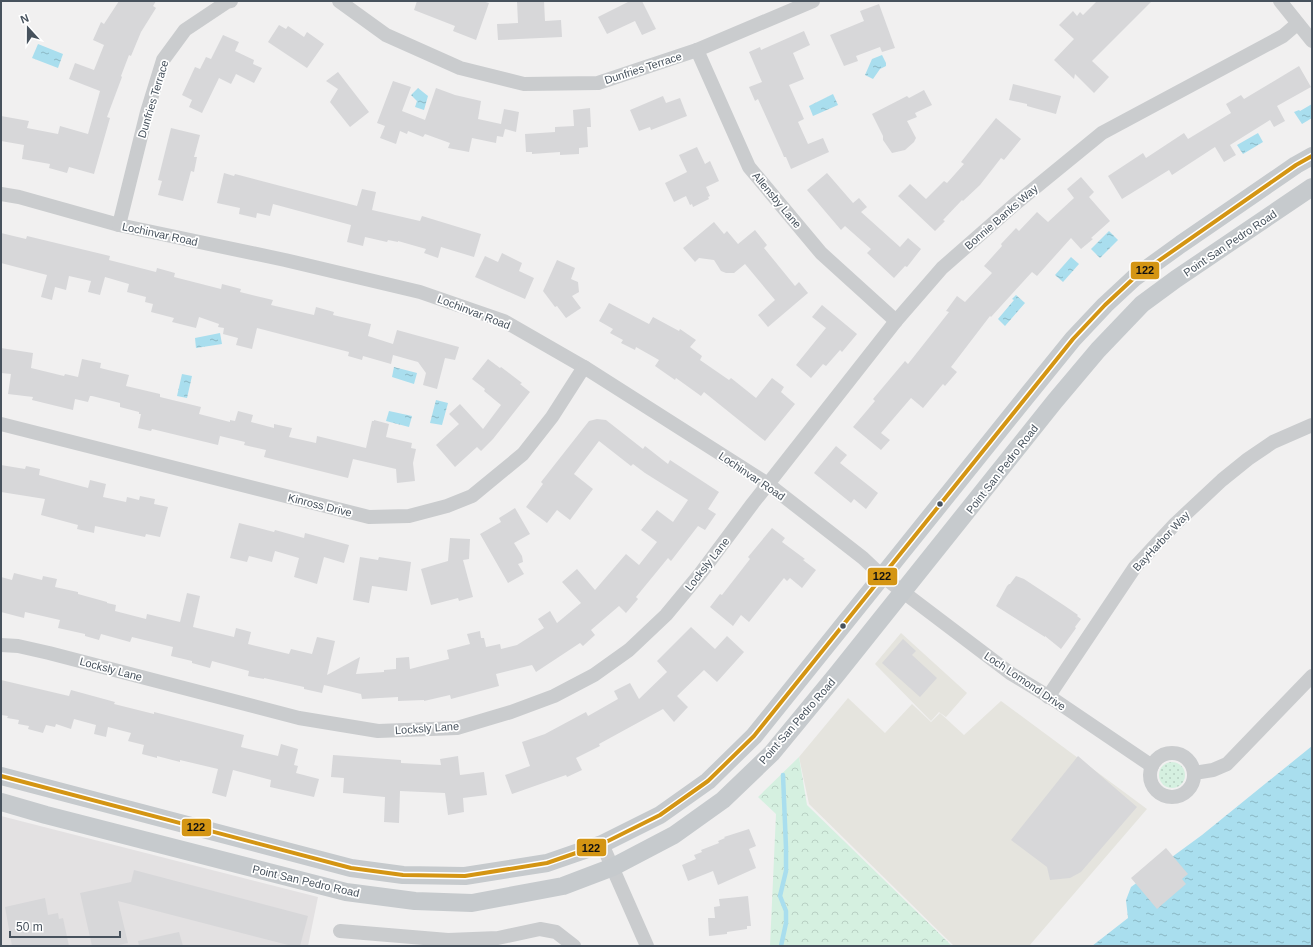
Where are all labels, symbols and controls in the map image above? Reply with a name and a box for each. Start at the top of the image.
north arrow [8,8,48,48]
text: N [19,12,30,26]
street label: Dunfries Terrace [603,50,683,86]
street label: Dunfries Terrace [135,59,171,139]
street label: Allensby Lane [750,170,804,230]
street label: Bonnie Banks Way [962,182,1040,252]
street label: Point San Pedro Road [1181,207,1279,279]
street label: Lochinvar Road [121,220,199,248]
line badge: 122 [1130,261,1160,280]
text: 122 [1136,264,1154,276]
street label: Lochinvar Road [436,293,512,331]
street label: Point San Pedro Road [964,422,1040,516]
street label: Lochinvar Road [717,449,787,503]
street label: Kinross Drive [287,491,353,519]
unlabelled marker [935,499,945,509]
street label: BayHarbor Way [1130,508,1192,573]
street label: Locksly Lane [683,535,731,593]
line badge: 122 [867,567,898,586]
text: 122 [873,570,891,582]
unlabelled marker [838,621,848,631]
street label: Loch Lomond Drive [982,649,1068,713]
street label: Locksly Lane [78,655,144,683]
street label: Point San Pedro Road [757,676,837,766]
street label: Locksly Lane [395,720,459,736]
line badge: 122 [181,818,212,837]
text: 122 [187,821,205,833]
line badge: 122 [576,838,607,857]
text: 122 [582,842,600,854]
street label: Point San Pedro Road [251,863,361,899]
scale bar [10,913,120,939]
text: 50 m [16,920,43,934]

